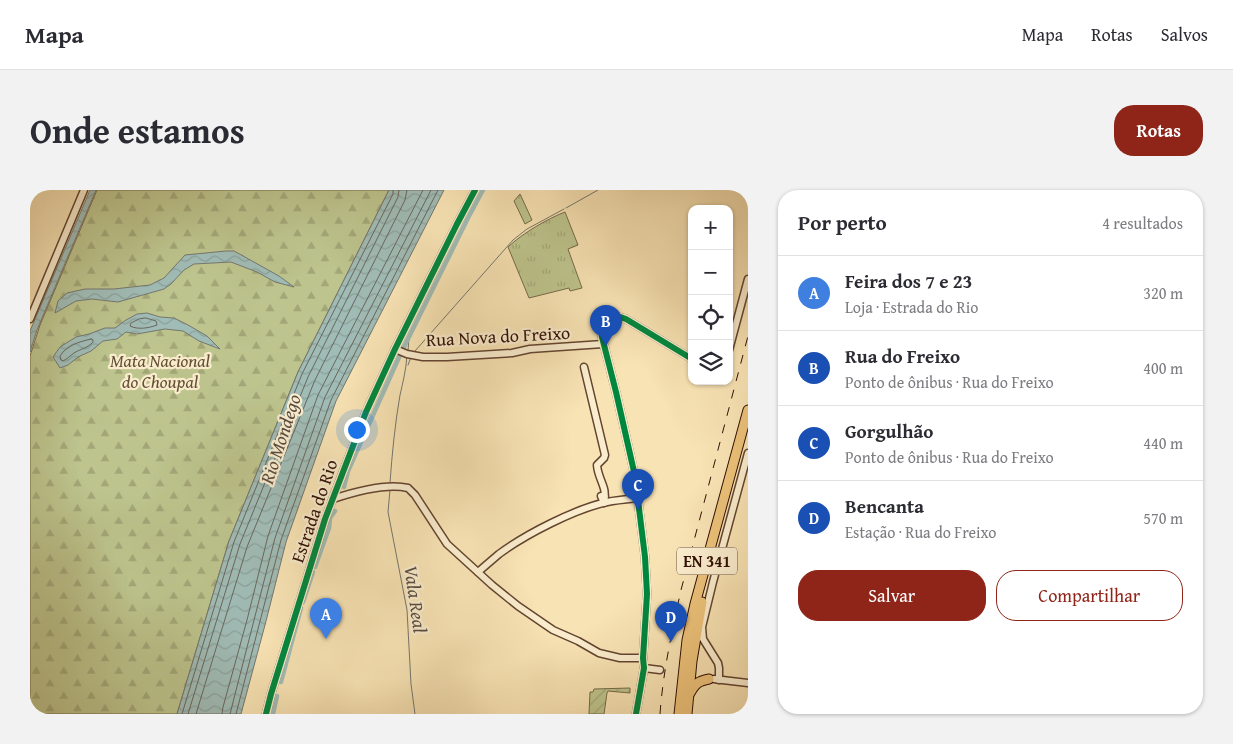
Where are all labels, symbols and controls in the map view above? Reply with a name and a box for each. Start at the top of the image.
text: Mapa [25,17,84,52]
text: Mapa [1022,21,1063,48]
text: Rotas [1091,21,1133,48]
text: Salvos [1161,21,1208,48]
text: Onde estamos [30,105,245,156]
button: Rotas [1114,105,1203,156]
map controls [688,205,733,385]
button: + [688,205,733,250]
text: Por perto [798,207,887,238]
text: 4 resultados [1102,211,1183,235]
button: − [688,250,733,295]
text: Feira dos 7 e 23 [845,267,972,295]
text: A [809,281,819,305]
text: 320 m [1143,281,1183,305]
button: locate [688,295,733,340]
text: Loja · Estrada do Rio [845,295,978,319]
pin: B [590,305,622,346]
street label: Rua Nova do Freixo [425,319,571,353]
button: layers [688,340,733,385]
text: Rua do Freixo [845,342,960,370]
park label: Mata Nacional do Choupal [110,347,211,395]
text: B [809,356,819,380]
text: 400 m [1143,356,1183,380]
text: Ponto de ônibus · Rua do Freixo [845,370,1054,394]
water label: Rio Mondego [252,391,308,488]
your location [344,417,370,443]
text: Gorgulhão [845,417,933,445]
text: C [809,431,819,455]
text: 440 m [1143,431,1183,455]
text: Ponto de ônibus · Rua do Freixo [845,445,1054,469]
street label: Estrada do Rio [284,456,344,566]
pin: C [622,469,654,510]
text: Bencanta [845,492,924,520]
text: D [809,506,819,530]
text: 570 m [1143,506,1183,530]
text: Estação · Rua do Freixo [845,520,997,544]
road number: EN 341 [677,548,737,574]
water label: Vala Real [397,563,435,635]
button: Salvar [798,570,986,621]
button: Compartilhar [996,570,1183,621]
pin: A [310,598,342,639]
pin: D [655,601,687,642]

